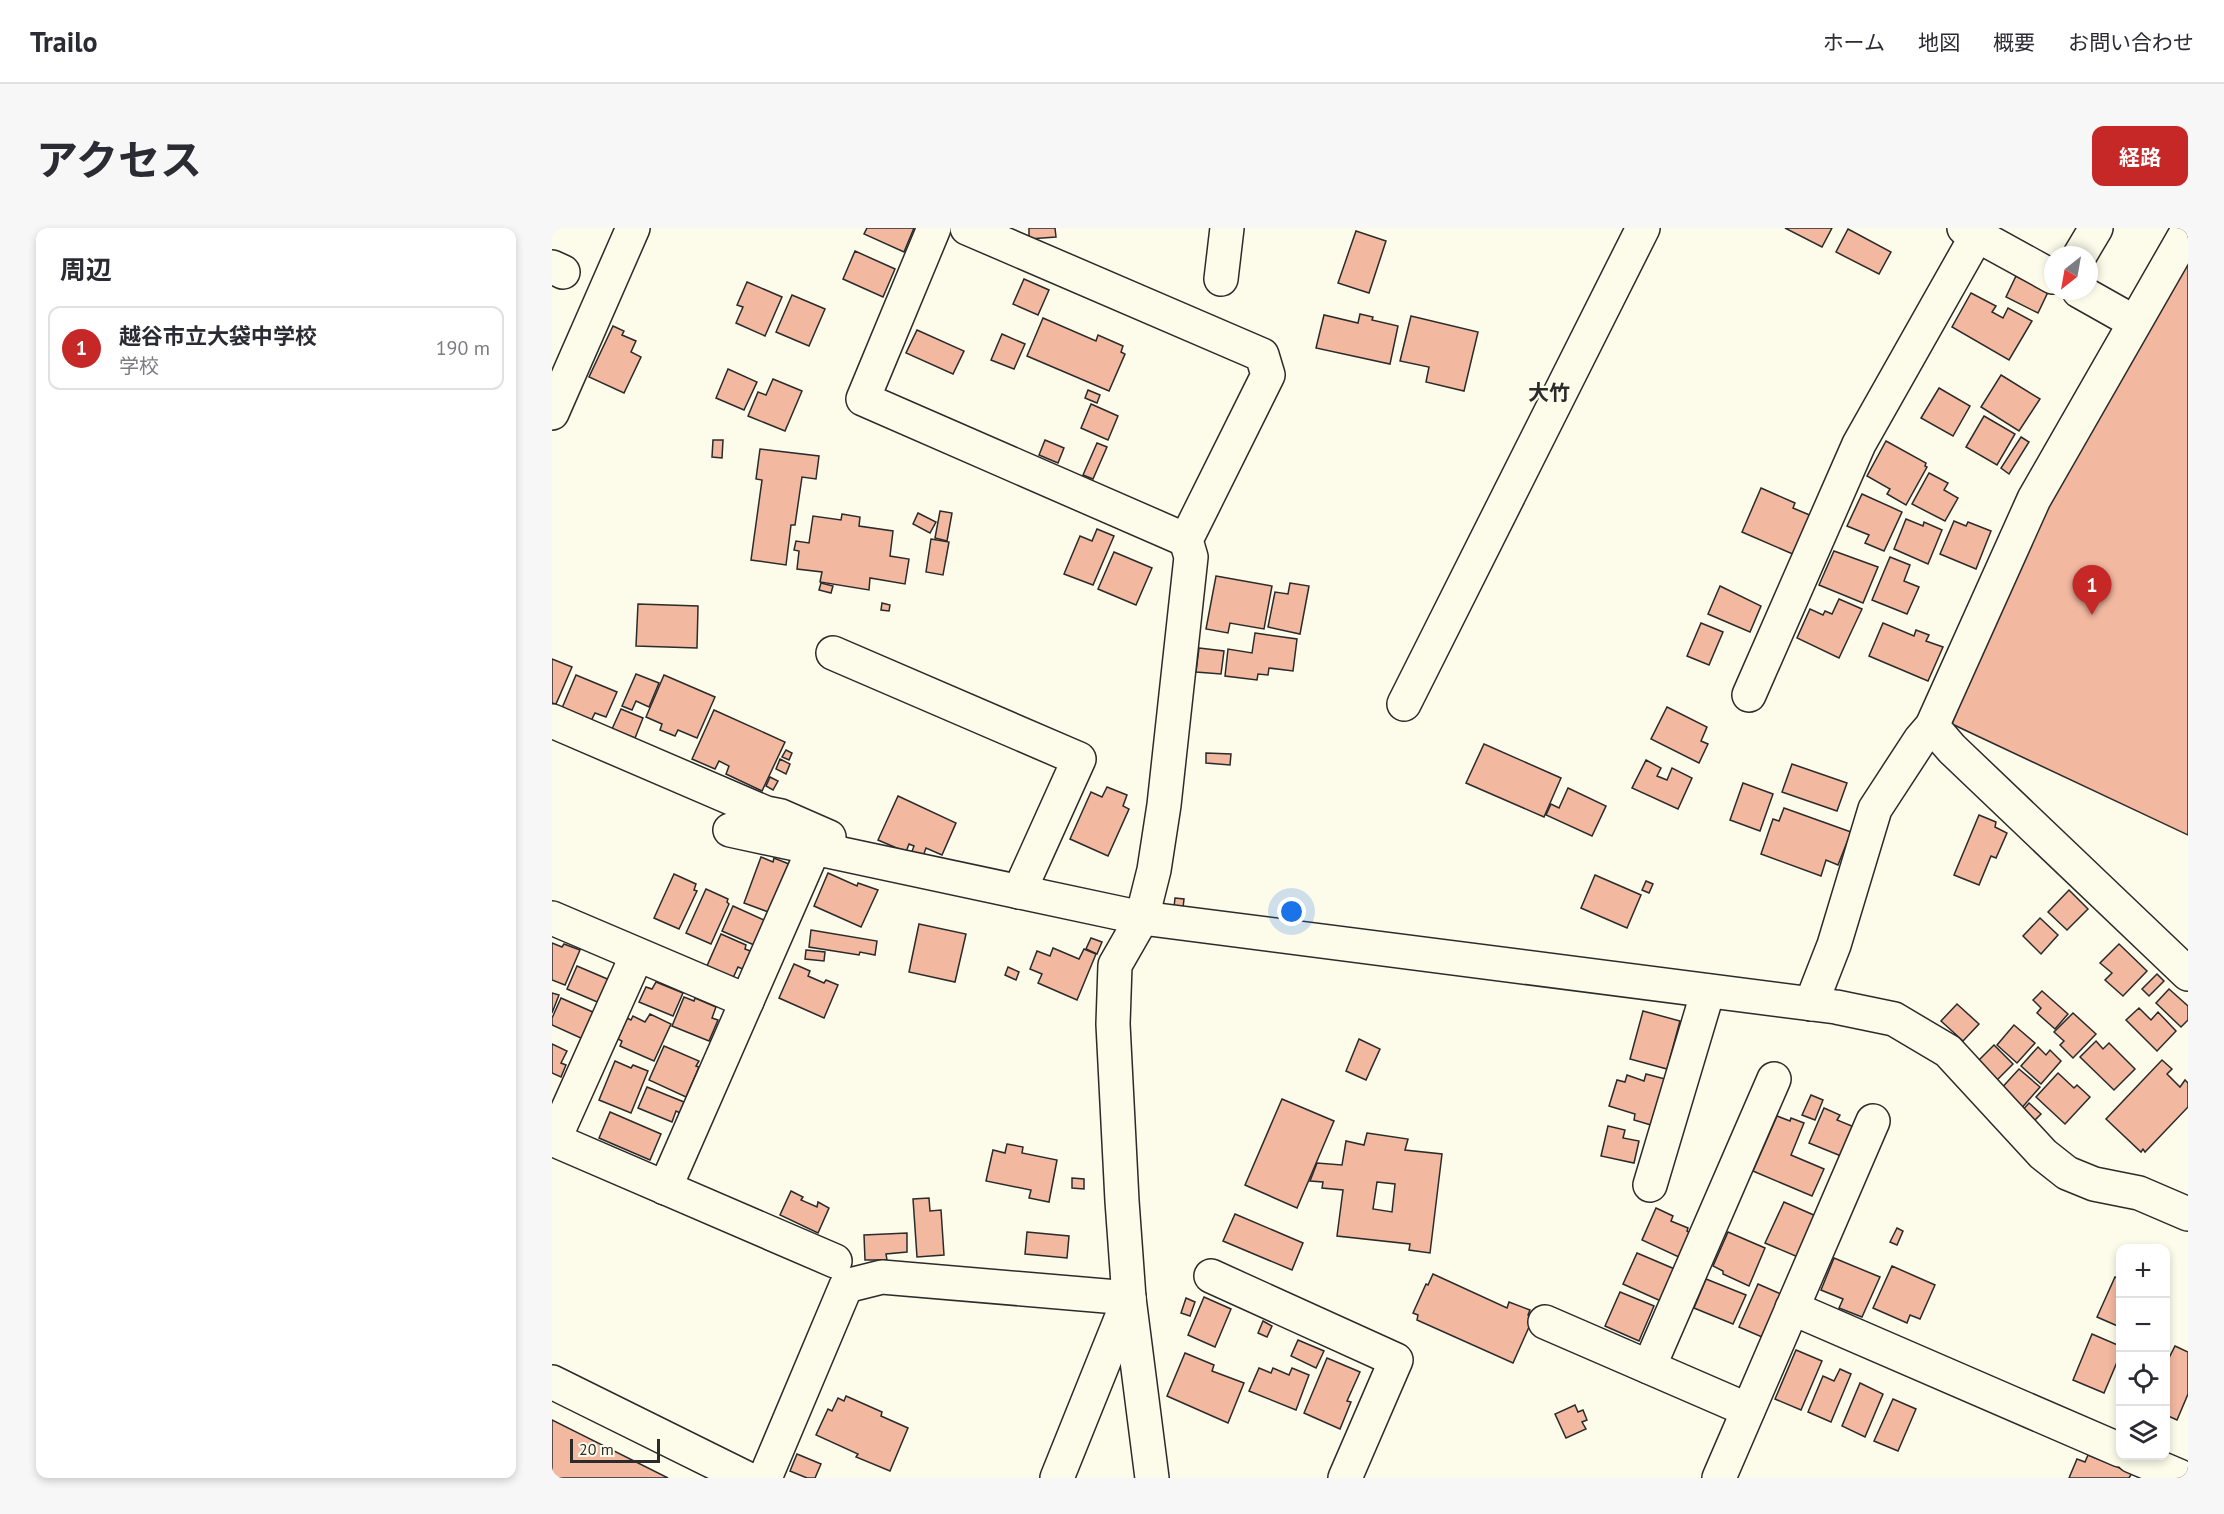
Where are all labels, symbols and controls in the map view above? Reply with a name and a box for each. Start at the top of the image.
text: Trailo [30,23,97,60]
text: ホーム [1823,29,1885,56]
text: 地図 [1918,29,1960,56]
text: 概要 [1993,29,2035,56]
text: お問い合わせ [2068,29,2194,56]
button: 経路 [2092,126,2188,186]
text: アクセス [36,132,202,187]
north arrow [2044,246,2098,300]
text: 周辺 [60,253,112,286]
text: 越谷市立大袋中学校 [119,322,317,350]
text: 1 [76,335,87,361]
text: 190 m [436,335,490,361]
text: 学校 [119,353,159,379]
district label: 大竹 [1528,379,1570,406]
pin: 1 [2072,566,2112,615]
your location [1277,897,1306,926]
map controls [2116,1244,2170,1460]
button: + [2116,1244,2170,1298]
button: − [2116,1298,2170,1352]
button: locate [2116,1352,2170,1406]
button: layers [2116,1406,2170,1460]
scale bar [570,1436,660,1464]
text: 20 m [579,1439,614,1459]

